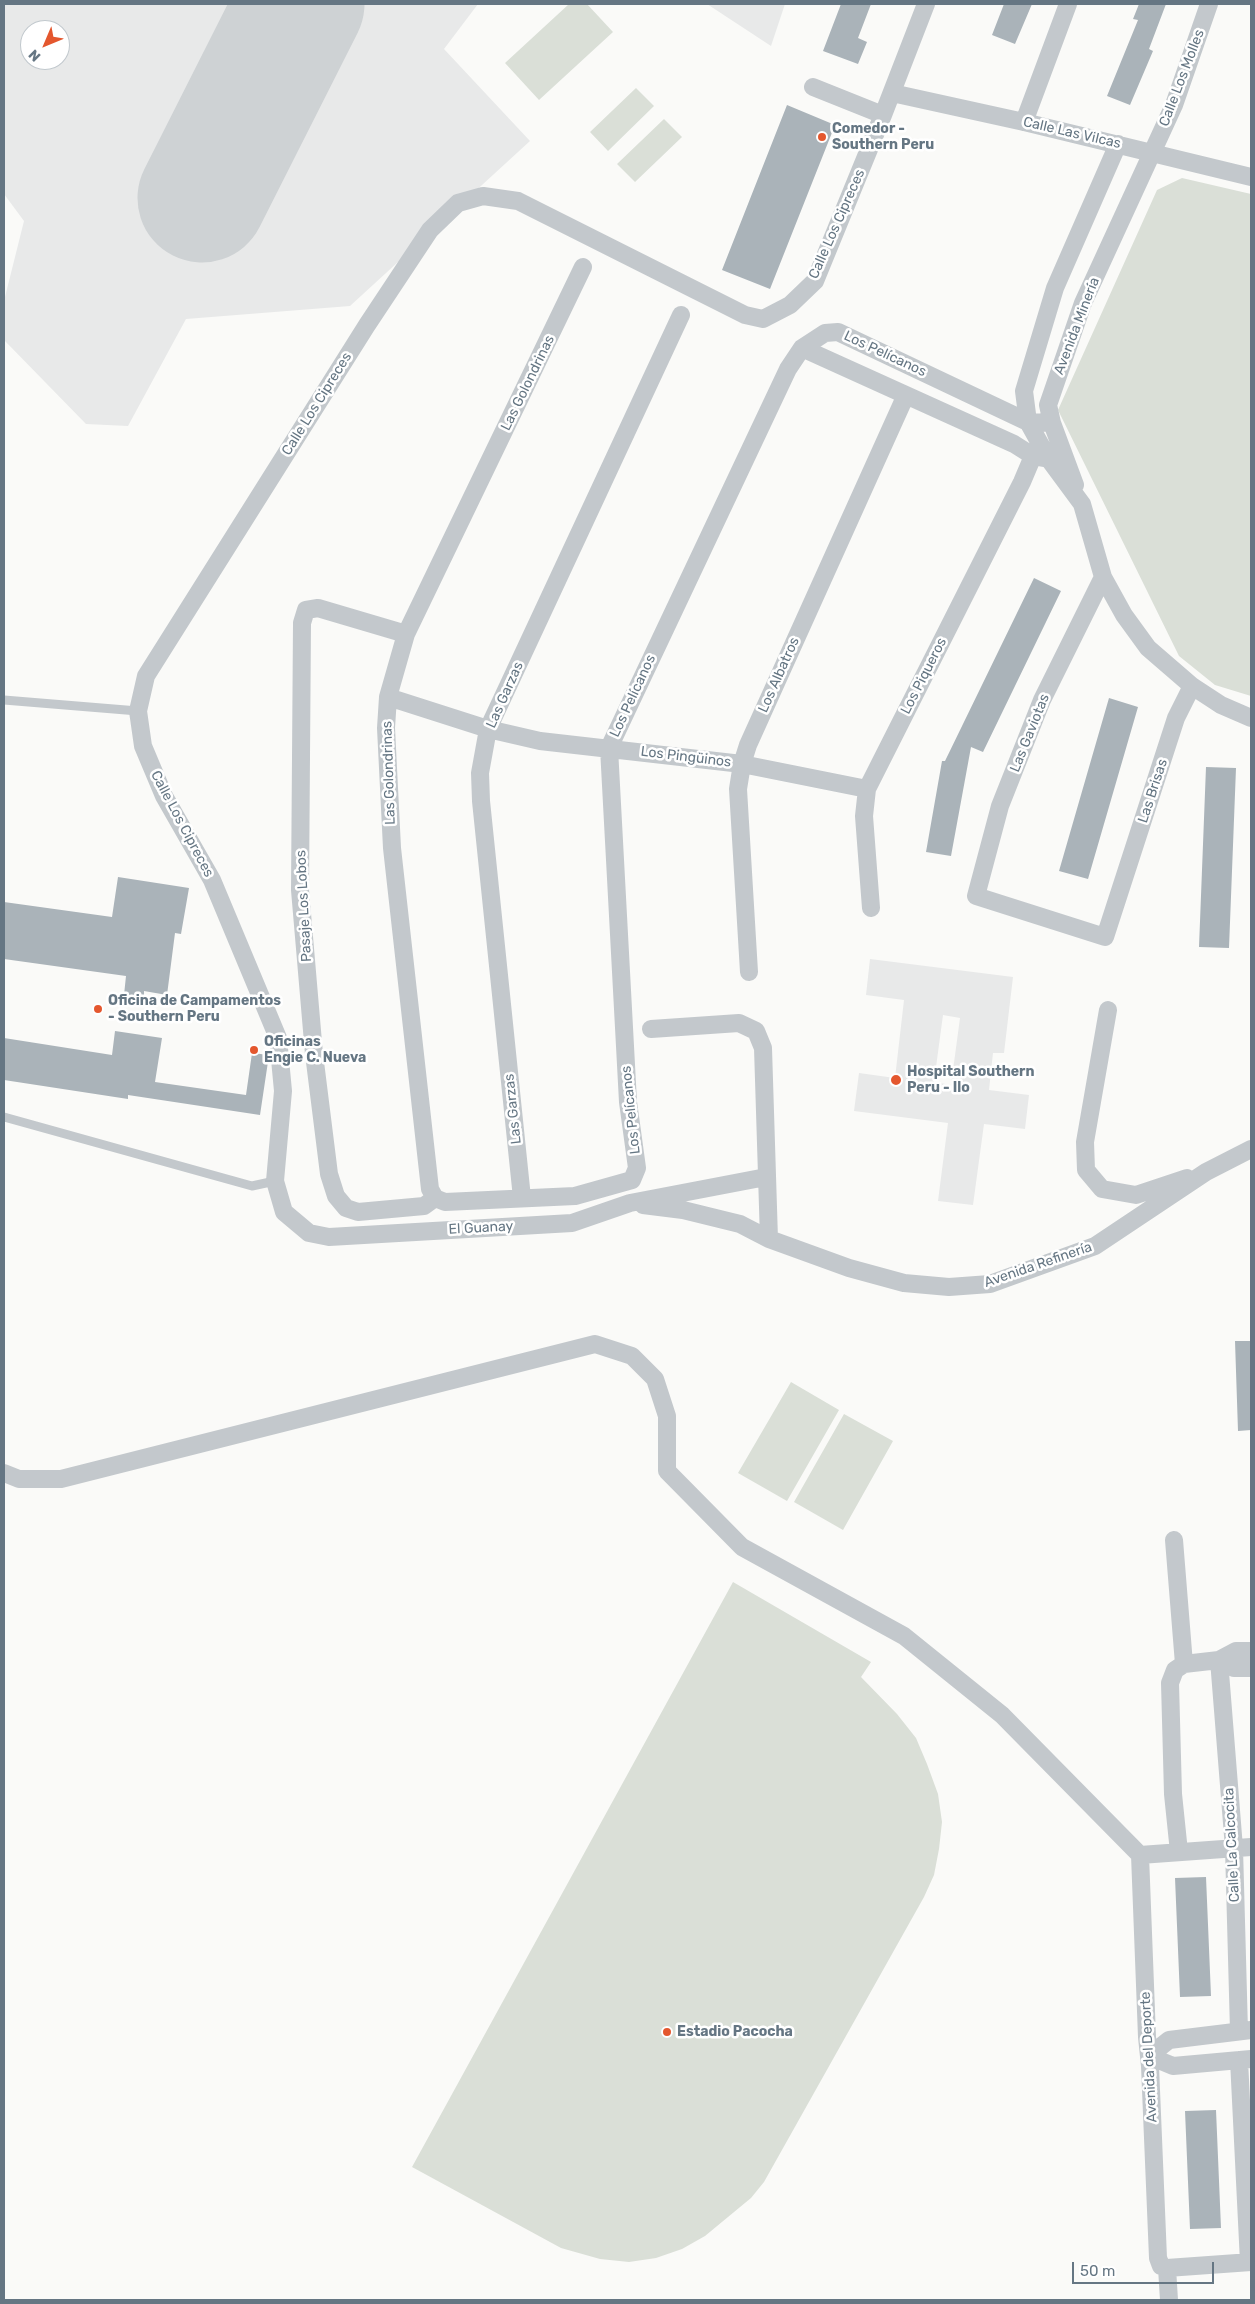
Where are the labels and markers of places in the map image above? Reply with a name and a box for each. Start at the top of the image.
place label: Comedor - Southern Peru [832,121,934,154]
marker: Comedor - Southern Peru [816,131,828,143]
place label: Oficina de Campamentos - Southern Peru [108,993,281,1026]
marker: Oficina de Campamentos - Southern Peru [92,1003,104,1015]
place label: Oficinas Engie C. Nueva [264,1034,366,1066]
marker: Oficinas Engie C. Nueva [248,1044,260,1056]
place label: Hospital Southern Peru - Ilo [907,1064,1034,1096]
marker: Hospital Southern Peru - Ilo [889,1073,903,1087]
place label: Estadio Pacocha [677,2024,793,2040]
marker: Estadio Pacocha [661,2026,673,2038]

